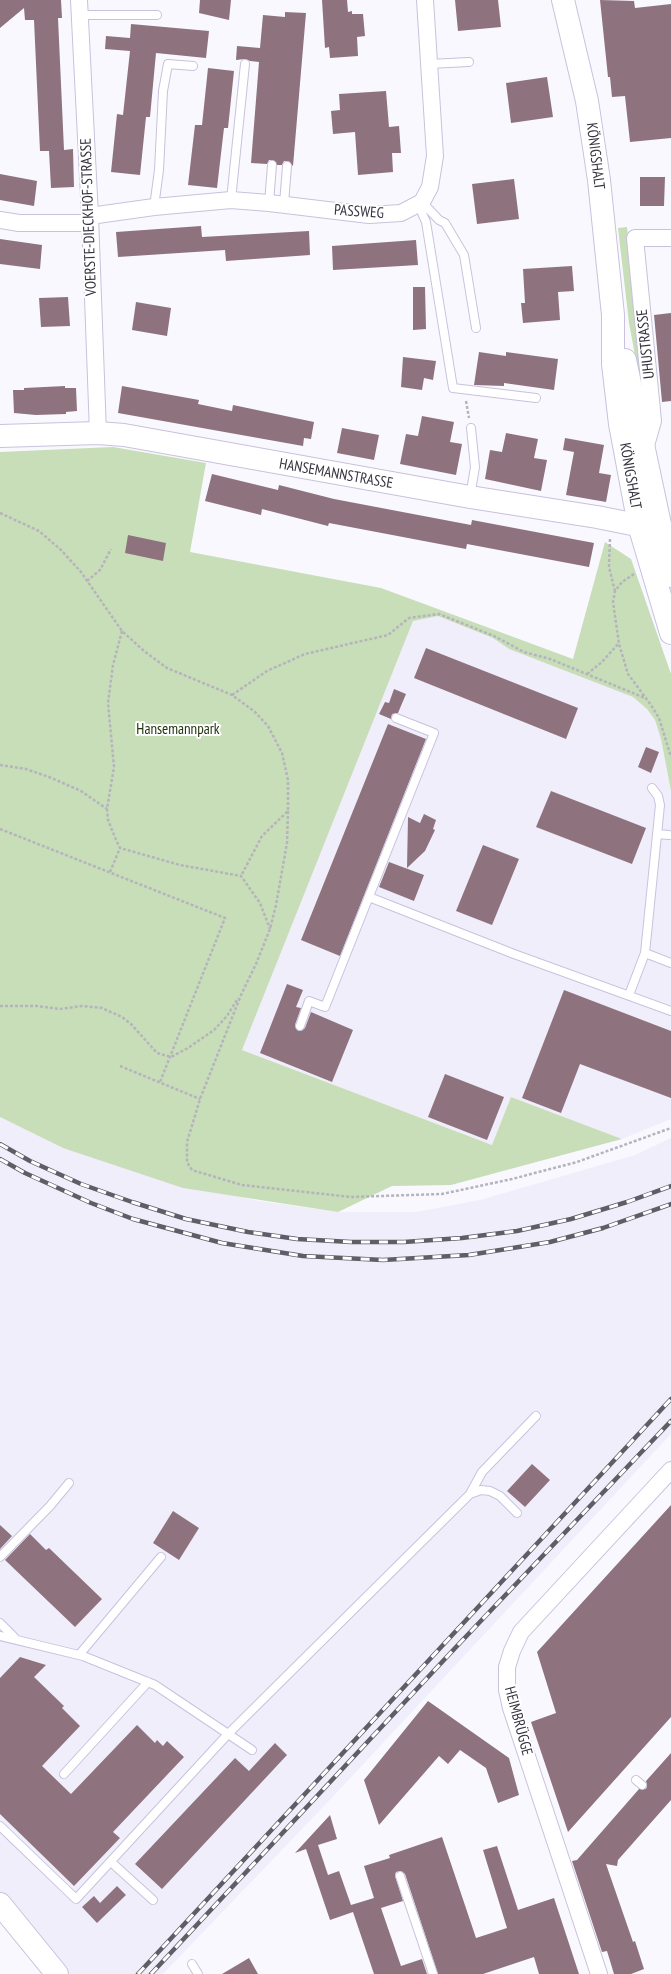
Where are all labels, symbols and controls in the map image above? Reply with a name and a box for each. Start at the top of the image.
street label: KÖNIGSHALT [582,122,608,190]
street label: VOERSTE-DIECKHOF-STRASSE [77,138,101,296]
street label: PASSWEG [334,201,384,223]
street label: UHUSTRASSE [633,308,659,380]
street label: KÖNIGSHALT [615,441,645,511]
street label: HANSEMANNSTRASSE [278,455,394,493]
park label: Hansemannpark [136,721,220,739]
street label: HEIMBRÜGGE [500,1684,536,1758]

